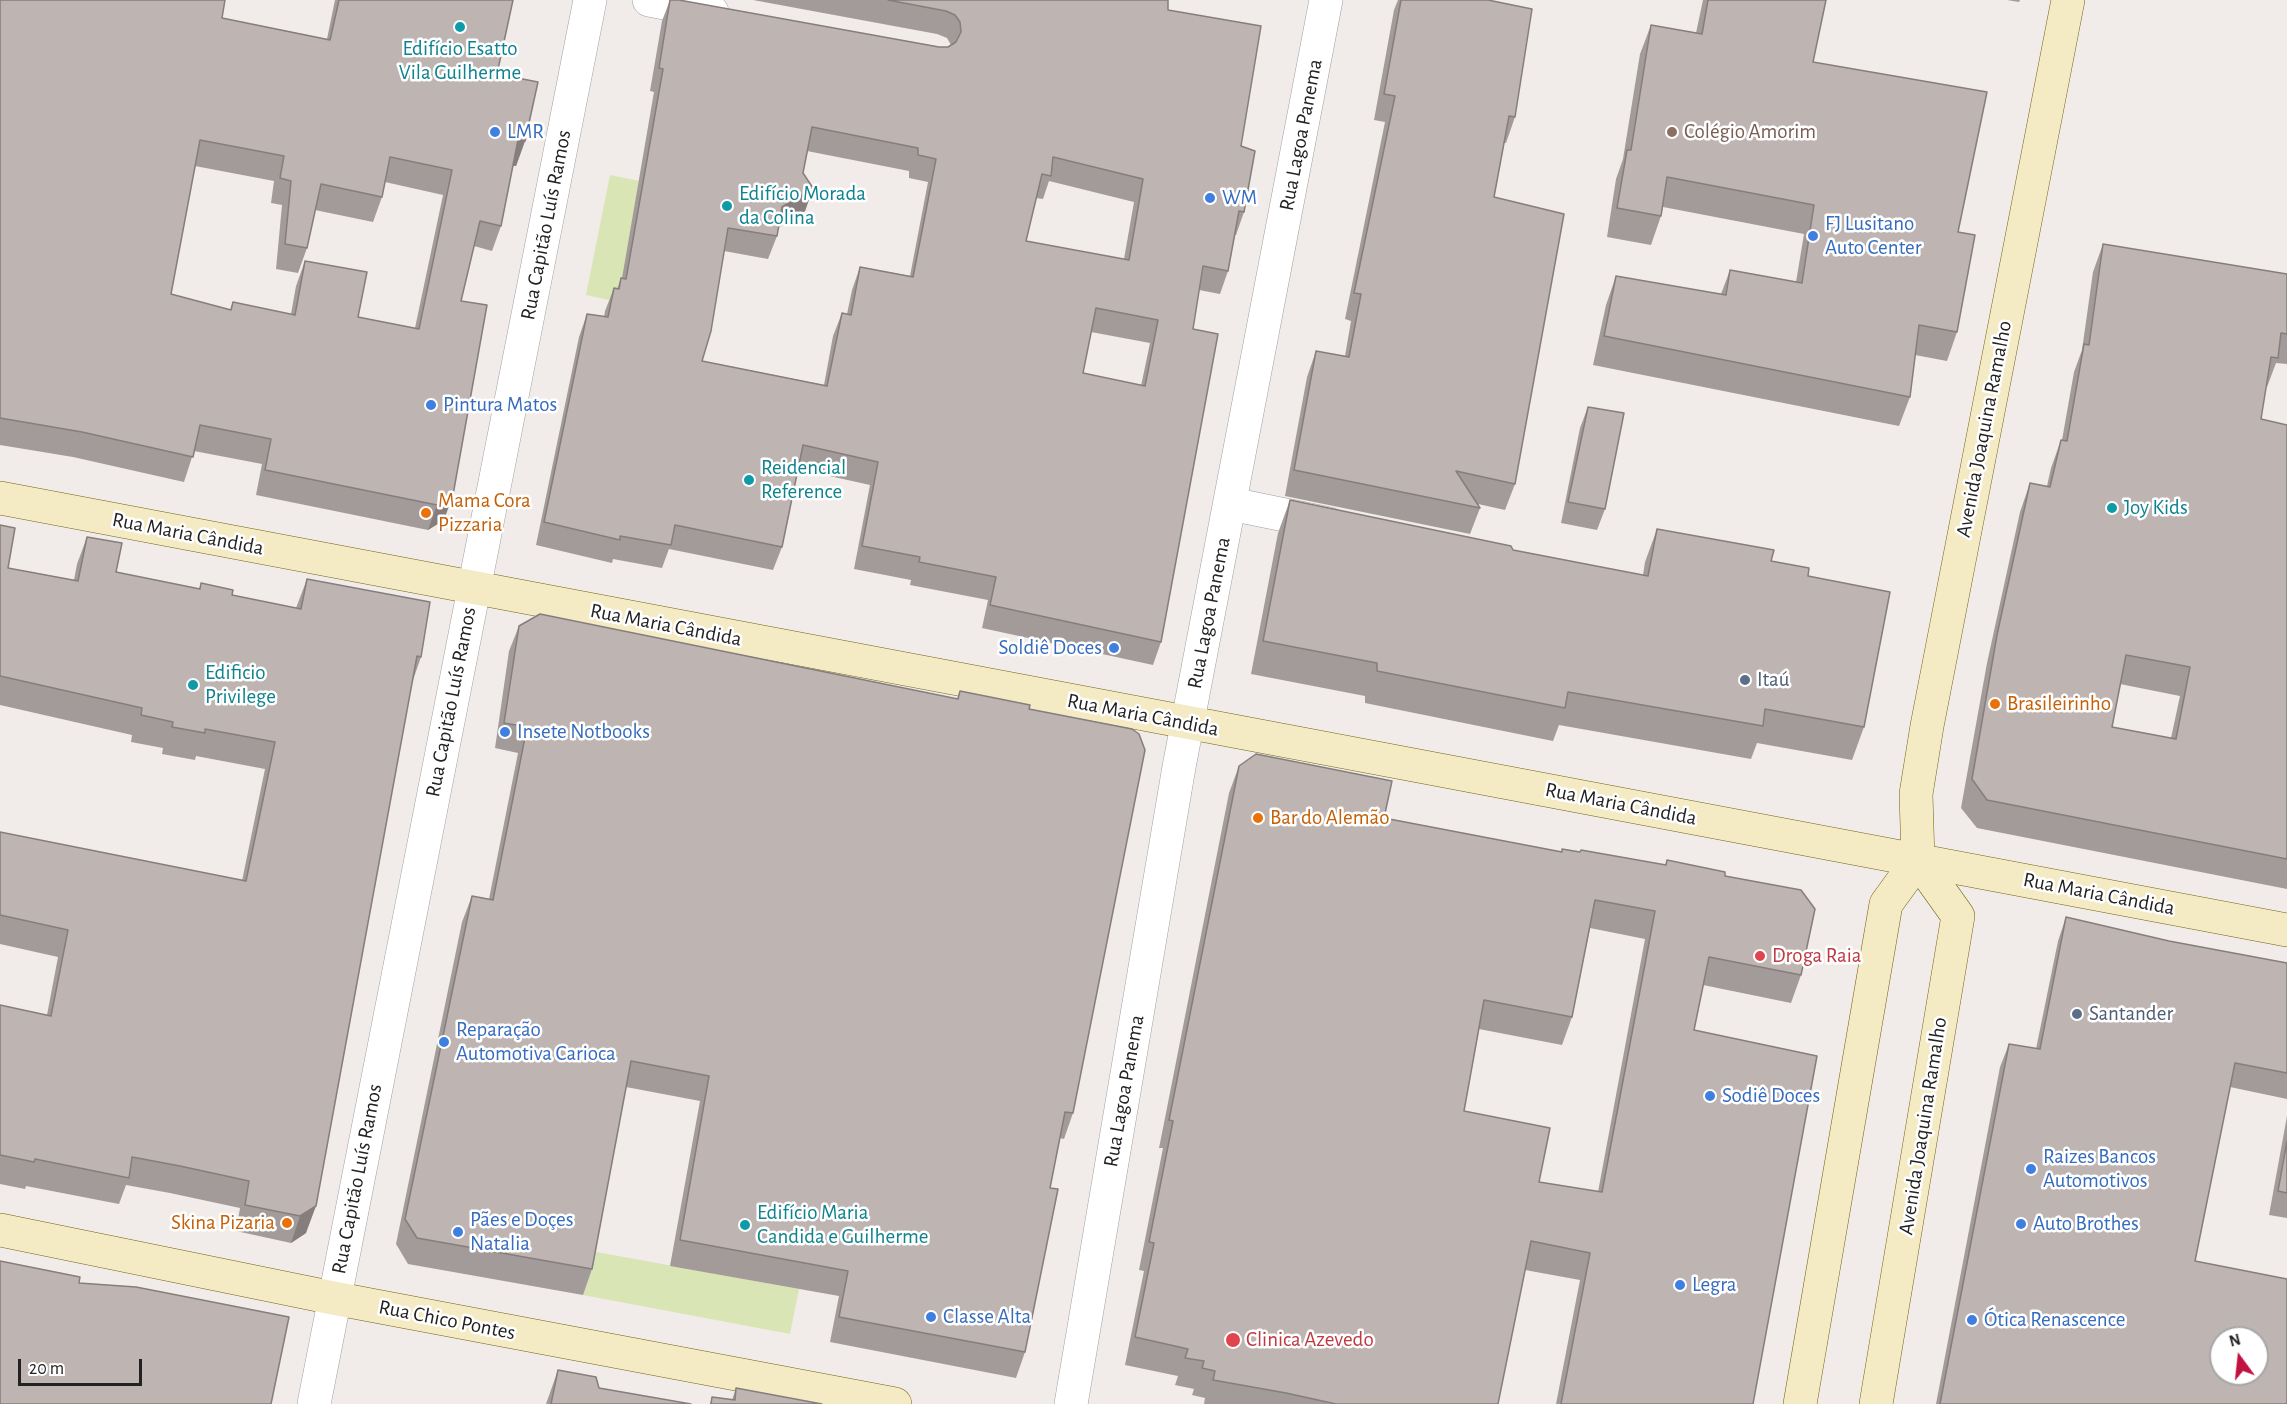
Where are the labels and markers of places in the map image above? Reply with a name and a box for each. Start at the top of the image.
marker: Edifício Esatto Vila Guilherme [453,20,467,34]
place label: Edifício Esatto Vila Guilherme [399,36,521,86]
place label: LMR [507,119,544,145]
place label: Colégio Amorim [1684,119,1816,145]
marker: LMR [488,125,502,139]
marker: Colégio Amorim [1665,125,1679,139]
place label: Edifício Morada da Colina [739,181,866,231]
place label: WM [1222,185,1257,211]
marker: WM [1203,191,1217,205]
marker: Edifício Morada da Colina [720,199,734,213]
place label: FJ Lusitano Auto Center [1825,211,1921,261]
marker: FJ Lusitano Auto Center [1806,229,1820,243]
place label: Pintura Matos [443,392,557,418]
marker: Pintura Matos [424,398,438,412]
place label: Reidencial Reference [761,455,846,505]
marker: Reidencial Reference [742,473,756,487]
place label: Mama Cora Pizzaria [438,488,531,538]
place label: Joy Kids [2124,495,2188,521]
marker: Joy Kids [2105,501,2119,515]
marker: Mama Cora Pizzaria [419,506,433,520]
place label: Soldiê Doces [998,635,1102,661]
marker: Soldiê Doces [1107,641,1121,655]
place label: Edificio Privilege [205,660,276,710]
place label: Itaú [1757,667,1790,693]
marker: Itaú [1738,673,1752,687]
marker: Edificio Privilege [186,678,200,692]
place label: Brasileirinho [2007,691,2111,717]
marker: Brasileirinho [1988,697,2002,711]
place label: Insete Notbooks [517,719,650,745]
marker: Insete Notbooks [498,725,512,739]
place label: Bar do Alemão [1270,805,1389,831]
marker: Bar do Alemão [1251,811,1265,825]
place label: Droga Raia [1772,943,1861,969]
marker: Droga Raia [1753,949,1767,963]
place label: Santander [2089,1001,2173,1027]
marker: Santander [2070,1007,2084,1021]
place label: Reparação Automotiva Carioca [456,1017,616,1067]
marker: Reparação Automotiva Carioca [437,1035,451,1049]
place label: Sodiê Doces [1722,1083,1820,1109]
marker: Sodiê Doces [1703,1089,1717,1103]
place label: Raizes Bancos Automotivos [2043,1144,2156,1194]
marker: Raizes Bancos Automotivos [2024,1162,2038,1176]
place label: Edifício Maria Candida e Guilherme [757,1200,928,1250]
place label: Pães e Doçes Natalia [470,1207,574,1257]
place label: Skina Pizaria [171,1210,275,1236]
place label: Auto Brothes [2033,1211,2139,1237]
marker: Skina Pizaria [280,1216,294,1230]
marker: Auto Brothes [2014,1217,2028,1231]
marker: Edifício Maria Candida e Guilherme [738,1218,752,1232]
marker: Pães e Doçes Natalia [451,1225,465,1239]
place label: Legra [1692,1272,1736,1298]
marker: Legra [1673,1278,1687,1292]
place label: Classe Alta [943,1304,1031,1330]
place label: Ótica Renascence [1984,1307,2125,1333]
marker: Classe Alta [924,1310,938,1324]
marker: Ótica Renascence [1965,1313,1979,1327]
place label: Clinica Azevedo [1246,1327,1374,1353]
marker: Clinica Azevedo [1224,1331,1242,1349]

